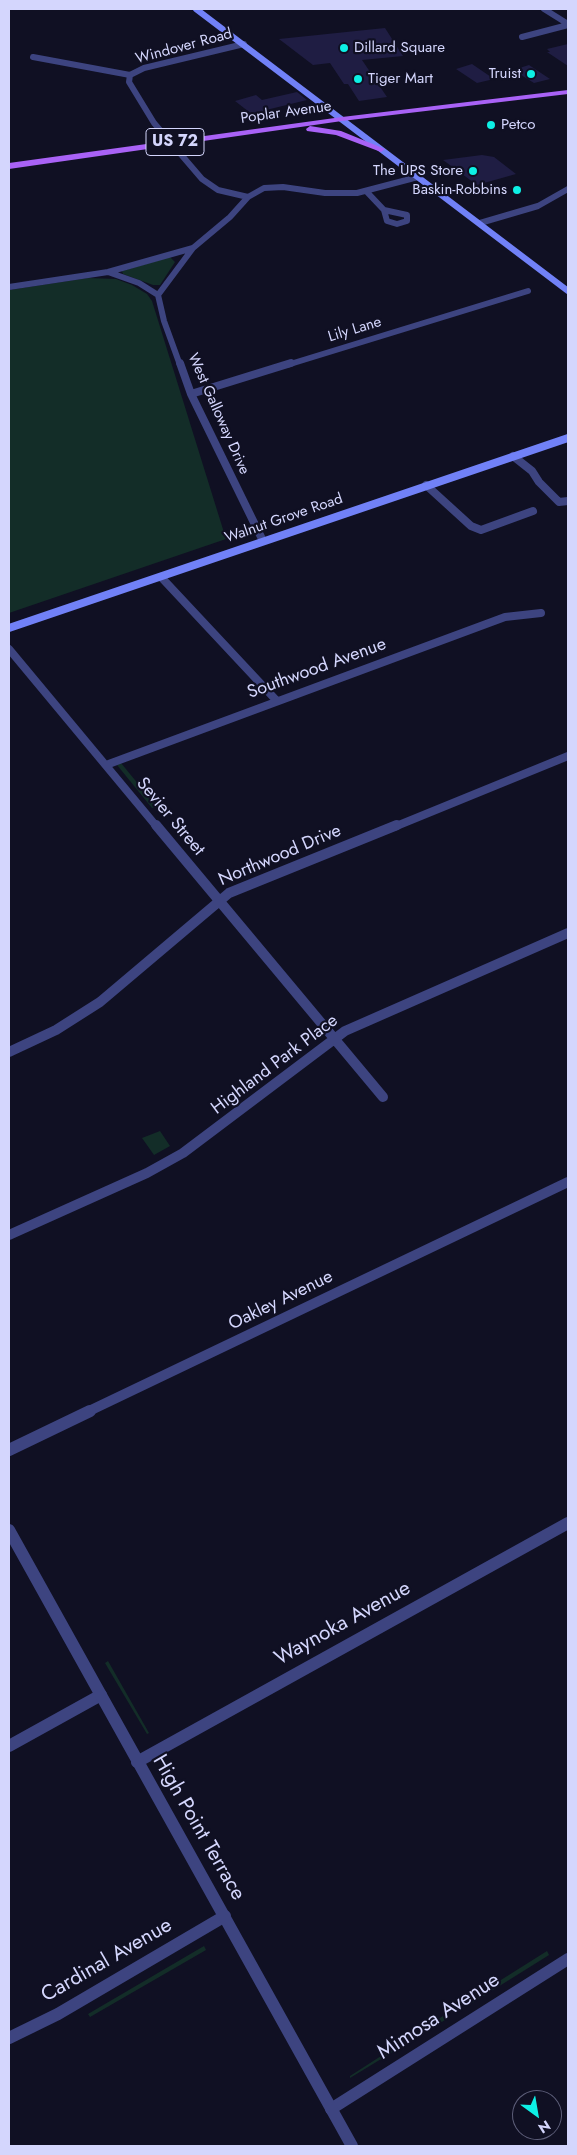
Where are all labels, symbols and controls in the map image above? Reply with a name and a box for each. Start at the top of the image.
street label: Windover Road [134,25,234,69]
place label: Dillard Square [354,39,445,57]
marker: Dillard Square [338,42,350,54]
place label: Truist [489,65,521,83]
marker: Truist [525,68,537,80]
place label: Tiger Mart [368,70,433,88]
marker: Tiger Mart [352,73,364,85]
street label: Poplar Avenue [239,98,333,128]
place label: Petco [501,116,535,134]
marker: Petco [485,119,497,131]
road number: US 72 [146,128,204,156]
place label: The UPS Store [373,162,463,180]
marker: The UPS Store [467,165,479,177]
place label: Baskin-Robbins [412,181,507,199]
marker: Baskin-Robbins [511,184,523,196]
street label: Lily Lane [326,313,384,347]
street label: West Galloway Drive [183,350,253,478]
street label: Walnut Grove Road [223,490,345,548]
street label: Southwood Avenue [245,634,389,704]
street label: Sevier Street [131,774,209,860]
street label: Northwood Drive [216,820,344,892]
street label: Highland Park Place [207,1010,343,1120]
street label: Oakley Avenue [225,1266,337,1336]
street label: Waynoka Avenue [271,1576,415,1672]
street label: High Point Terrace [146,1751,250,1905]
street label: Cardinal Avenue [37,1913,177,2009]
street label: Mimosa Avenue [373,1968,505,2066]
north arrow [512,2090,562,2140]
text: N [534,2115,554,2138]

